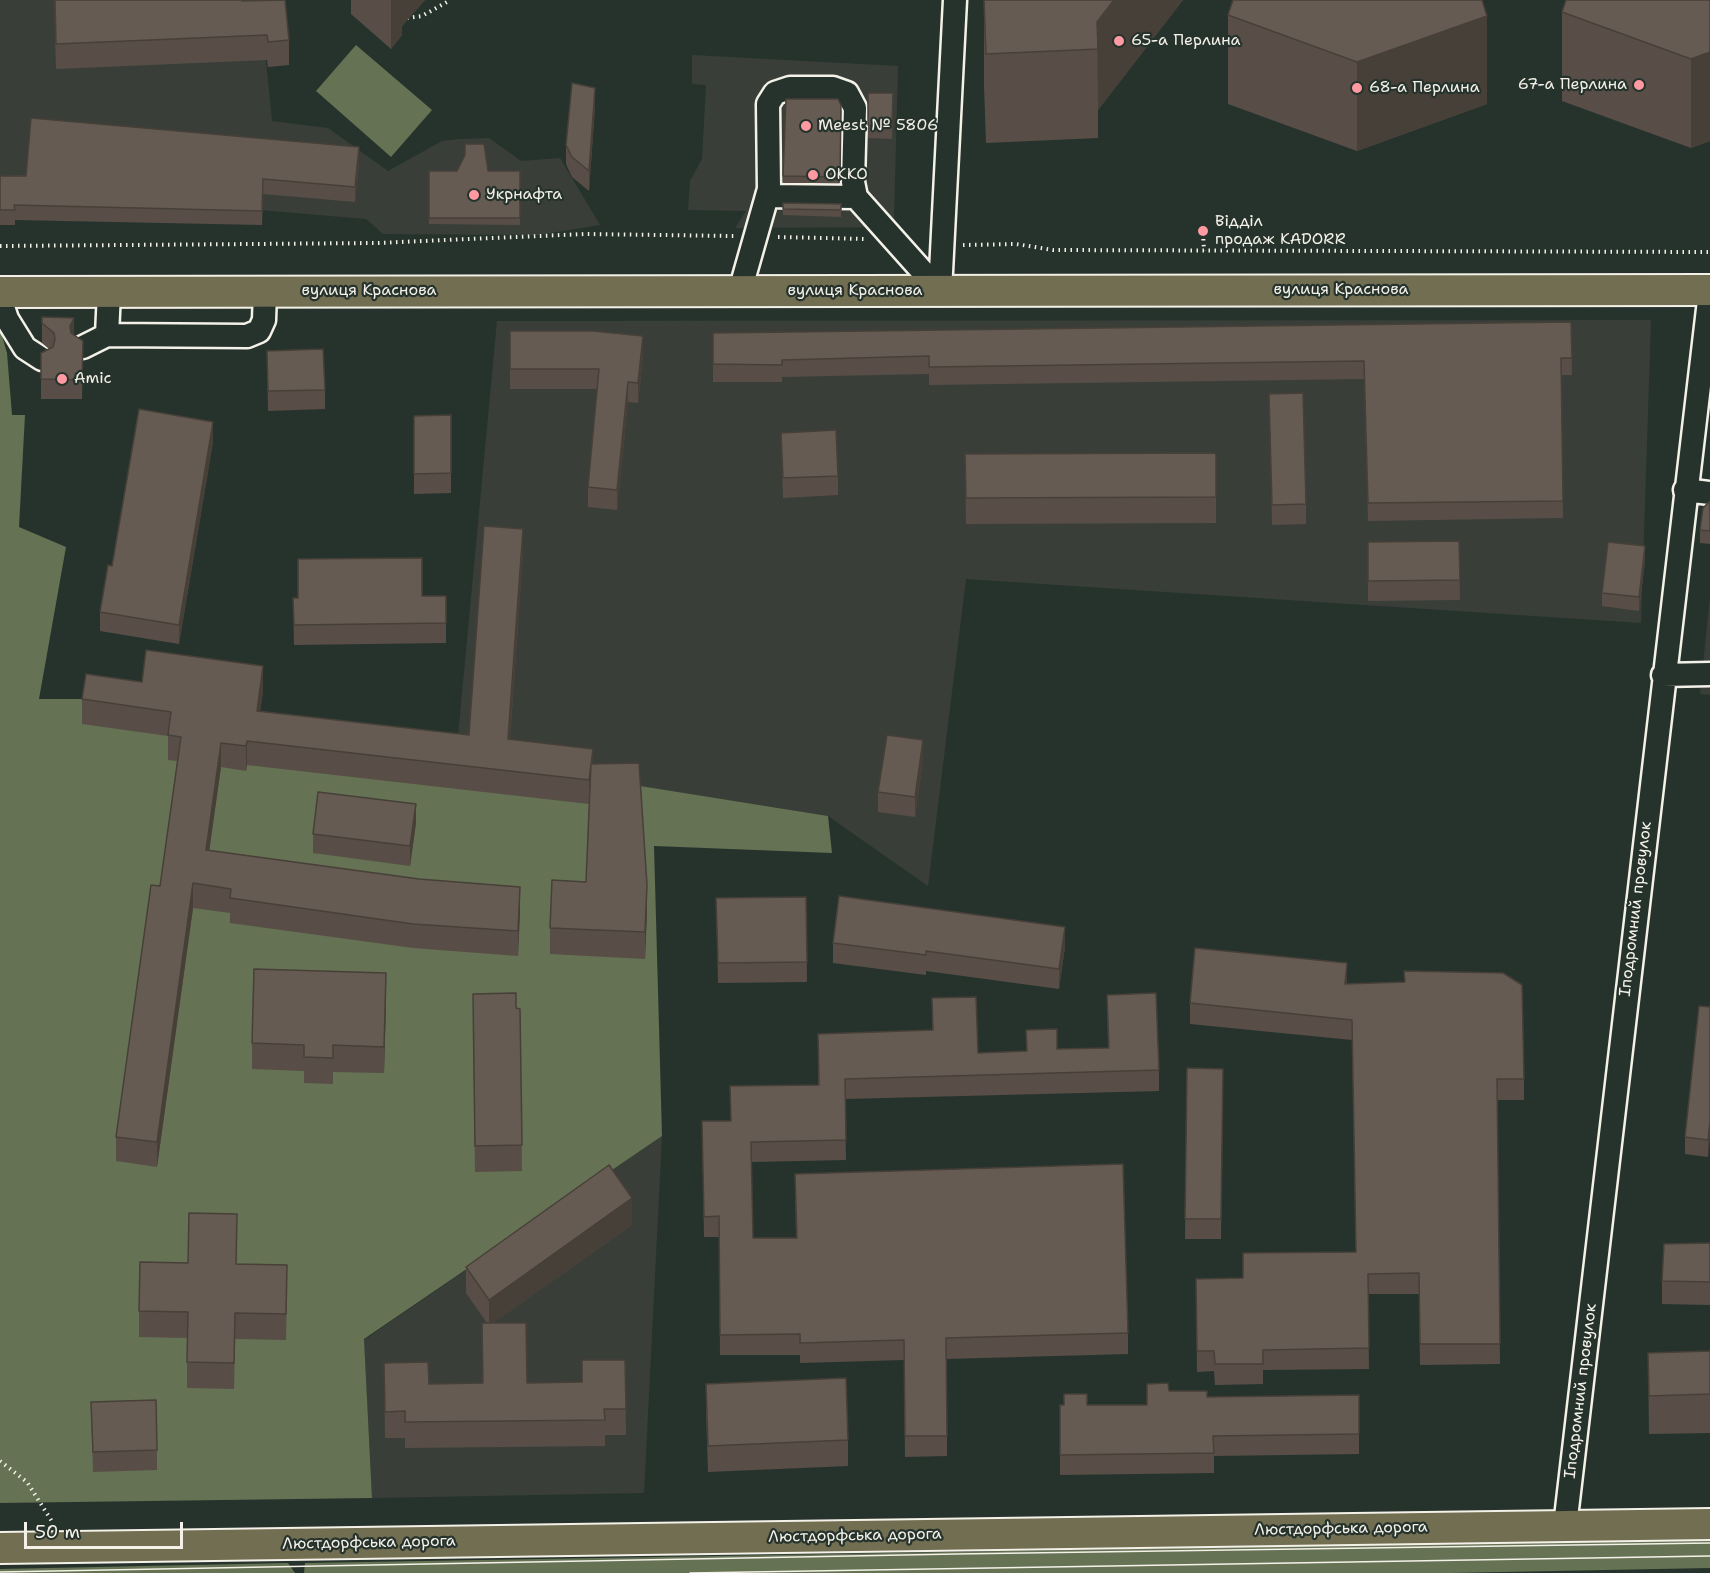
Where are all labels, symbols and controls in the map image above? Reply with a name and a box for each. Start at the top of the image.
place label: 65-а Перлина [1131,31,1240,51]
marker: 65-а Перлина [1112,34,1126,48]
place label: 67-а Перлина [1518,75,1627,95]
place label: 68-а Перлина [1369,78,1480,98]
marker: 67-а Перлина [1632,78,1646,92]
marker: 68-а Перлина [1350,81,1364,95]
place label: Meest № 5806 [818,116,938,136]
marker: Meest № 5806 [799,119,813,133]
place label: ОККО [825,165,868,185]
marker: ОККО [806,168,820,182]
place label: Укрнафта [486,185,562,205]
marker: Укрнафта [467,188,481,202]
place label: Відділ продаж KADORR [1215,212,1346,250]
marker: Відділ продаж KADORR [1196,224,1210,238]
street label: вулиця Краснова [1273,280,1409,300]
street label: вулиця Краснова [301,281,437,301]
street label: вулиця Краснова [787,281,923,301]
place label: Amic [74,369,112,389]
marker: Amic [55,372,69,386]
street label: Іподромний провулок [1616,820,1656,998]
street label: Іподромний провулок [1561,1302,1601,1480]
scale bar [27,1510,186,1548]
street label: Люстдорфська дорога [1254,1518,1428,1540]
text: 50 m [35,1520,80,1544]
street label: Люстдорфська дорога [768,1525,942,1547]
street label: Люстдорфська дорога [282,1532,456,1554]

